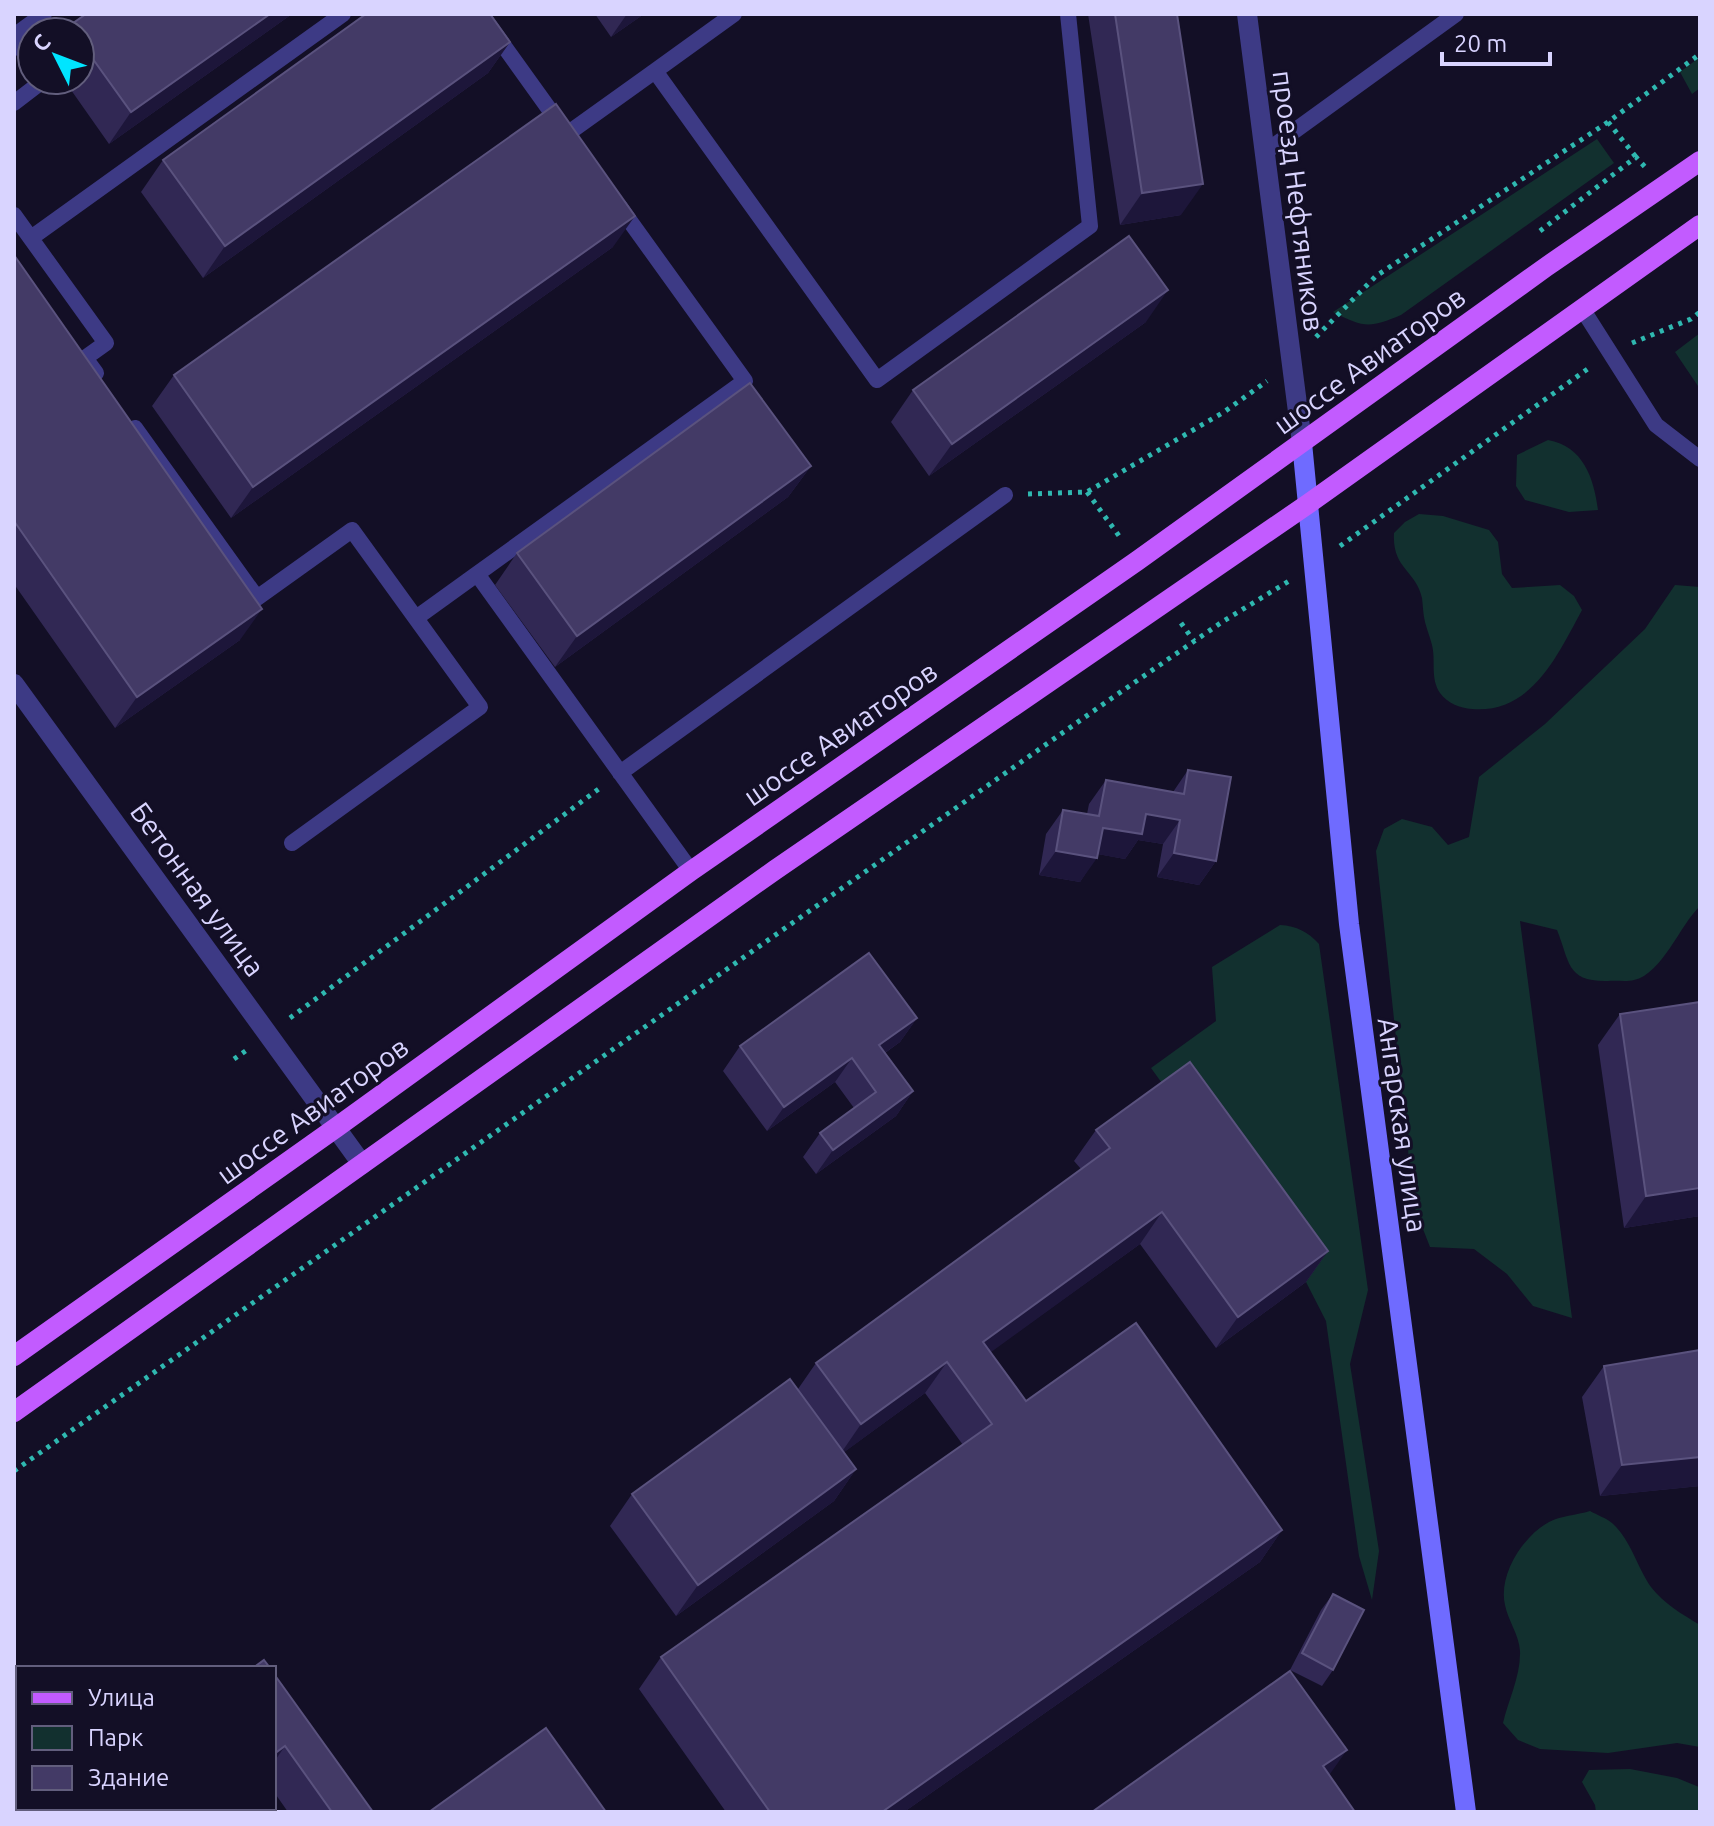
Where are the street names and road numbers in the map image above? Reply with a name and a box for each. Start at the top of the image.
street label: проезд Нефтяников [1268,69,1330,333]
street label: шоссе Авиаторов [1267,280,1471,440]
street label: шоссе Авиаторов [737,655,943,811]
street label: Бетонная улица [125,796,271,982]
street label: Ангарская улица [1373,1016,1433,1234]
street label: шоссе Авиаторов [210,1030,414,1190]

